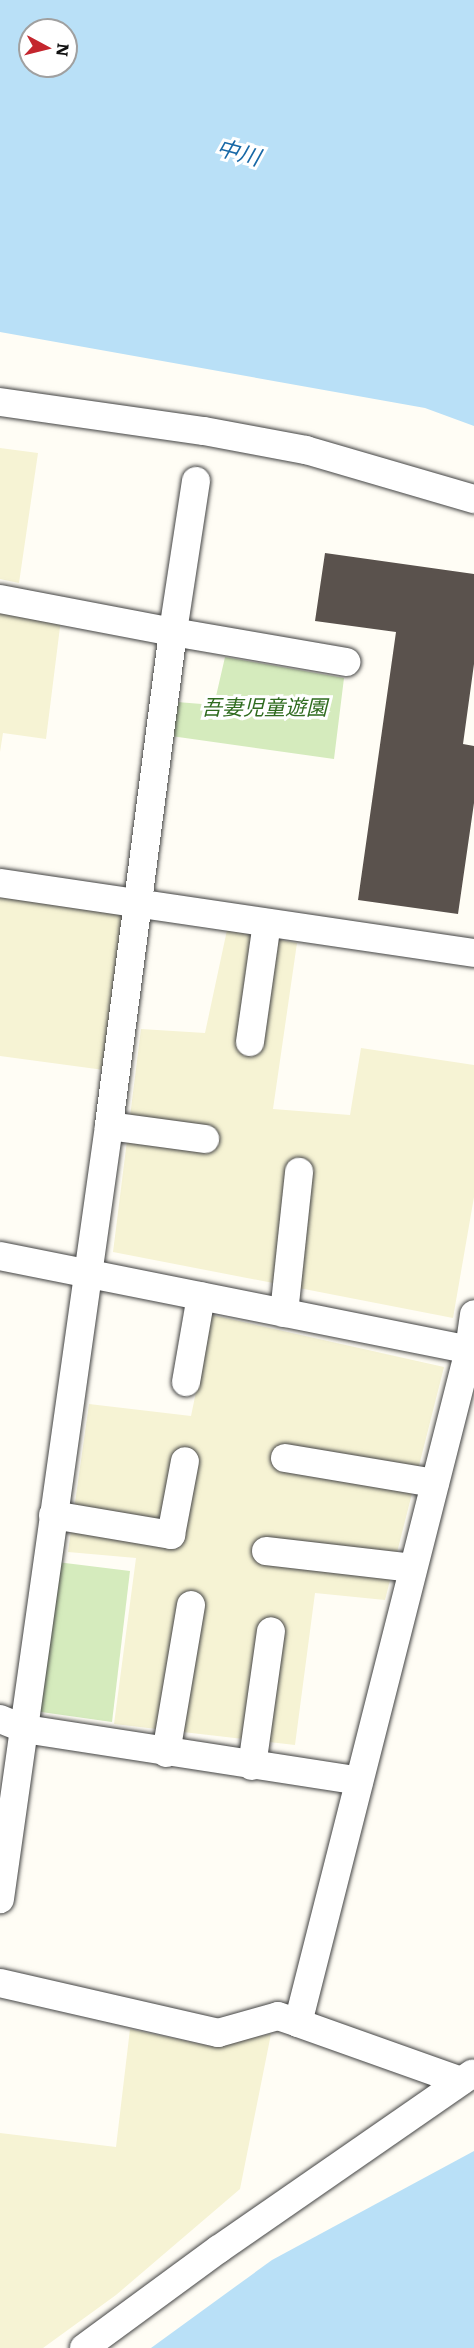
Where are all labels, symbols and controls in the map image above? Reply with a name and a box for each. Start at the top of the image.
north arrow [18,18,78,78]
text: N [51,42,77,58]
water label: 中川 [214,133,264,169]
park label: 吾妻児童遊園 [201,693,327,719]

